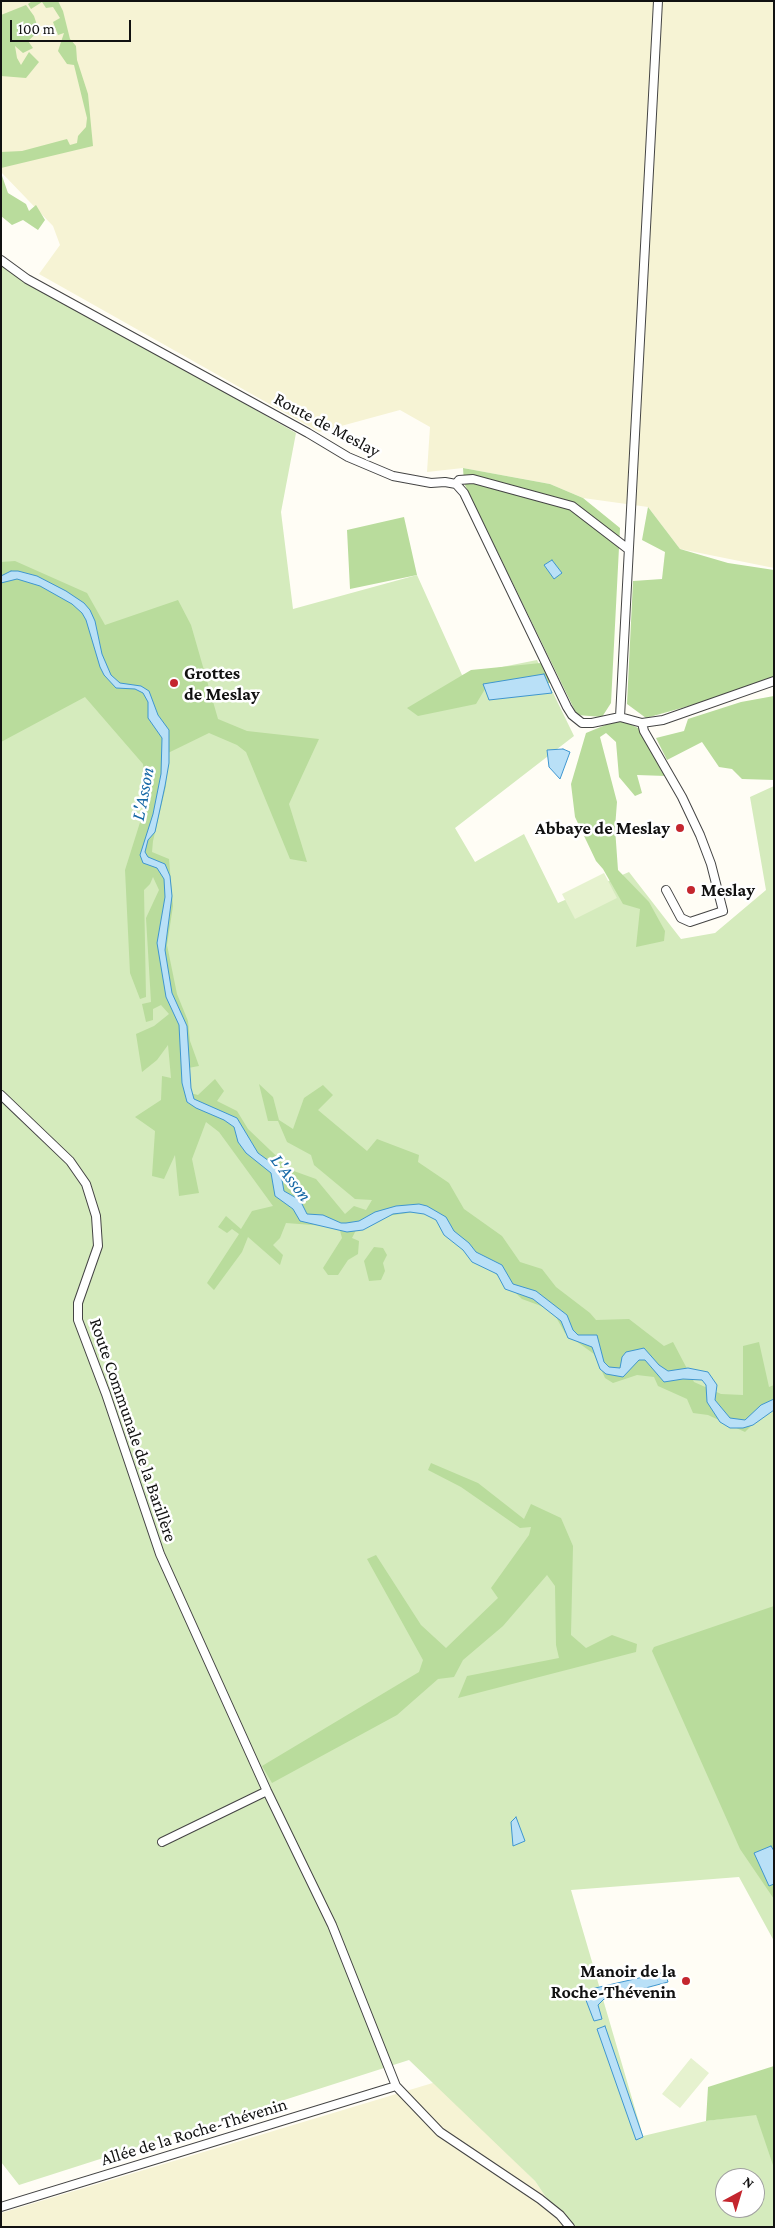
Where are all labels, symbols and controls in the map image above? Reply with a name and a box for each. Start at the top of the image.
scale bar [12,10,134,42]
text: 100 m [18,21,55,37]
street label: Route de Meslay [270,388,384,462]
place label: Grottes de Meslay [184,662,260,704]
marker: Grottes de Meslay [168,677,180,689]
water label: L'Asson [127,765,159,823]
place label: Abbaye de Meslay [535,817,670,839]
marker: Abbaye de Meslay [674,822,686,834]
place label: Meslay [701,879,755,901]
marker: Meslay [685,884,697,896]
water label: L'Asson [266,1150,316,1206]
street label: Route Communale de la Barillère [85,1315,181,1545]
place label: Manoir de la Roche-Thévenin [551,1960,676,2002]
marker: Manoir de la Roche-Thévenin [680,1975,692,1987]
street label: Allée de la Roche-Thévenin [98,2093,290,2171]
north arrow [715,2168,765,2218]
text: N [740,2173,758,2191]

